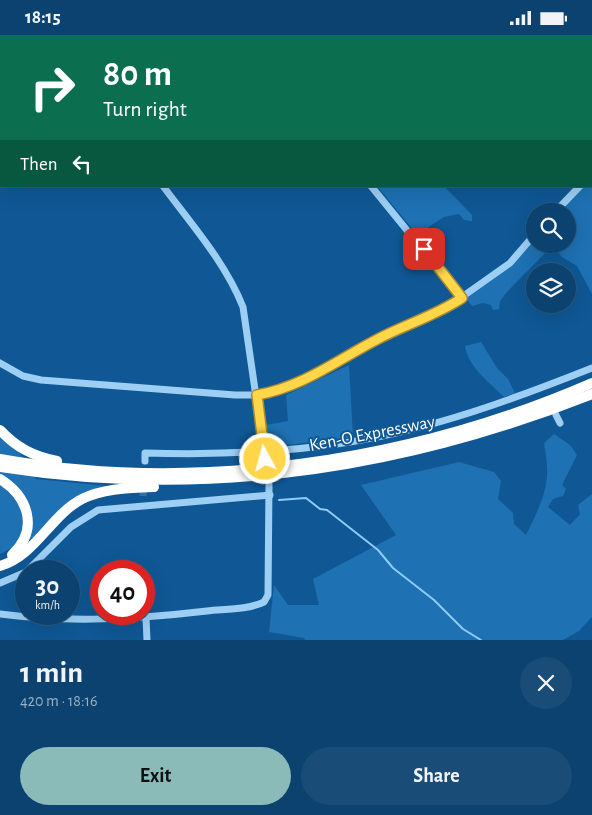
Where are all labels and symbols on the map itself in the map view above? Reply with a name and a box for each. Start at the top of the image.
pin [403,228,445,270]
street label: Ken-O Expressway [308,413,437,455]
position arrow [238,432,290,484]
speed limit sign: 40 [90,560,155,625]

